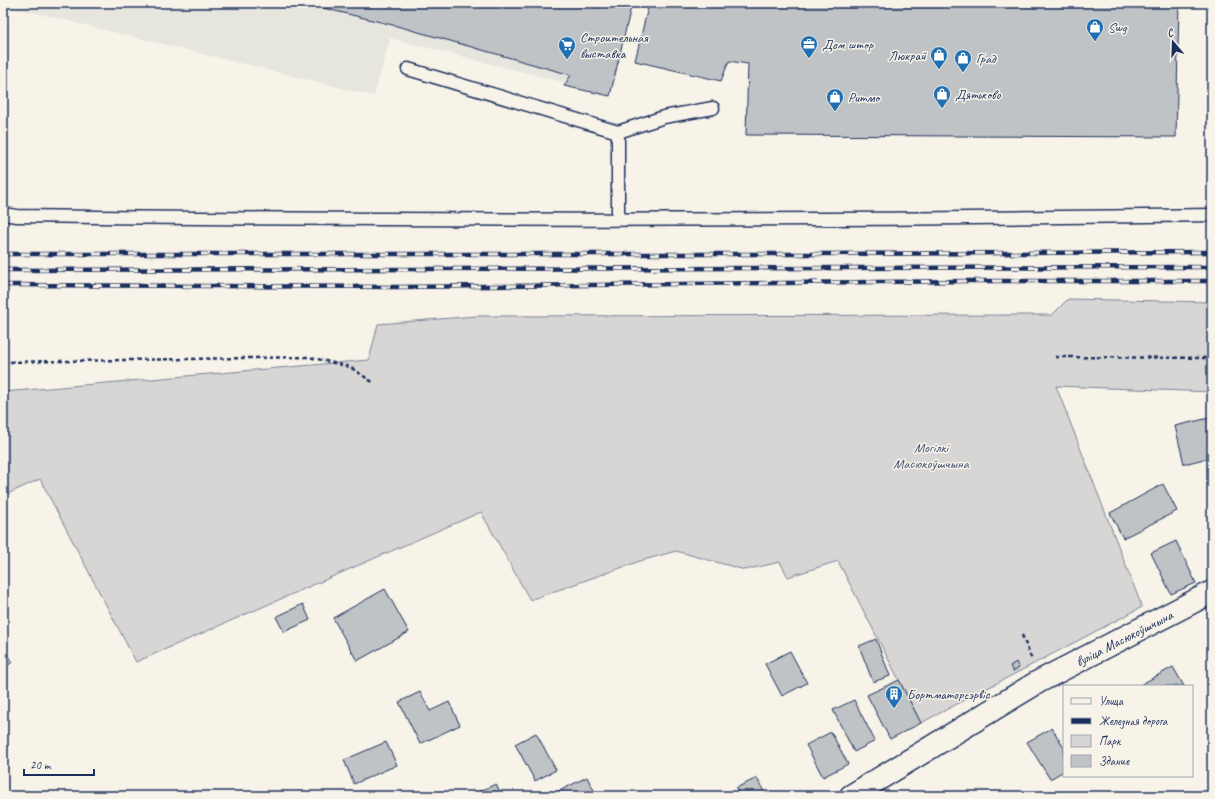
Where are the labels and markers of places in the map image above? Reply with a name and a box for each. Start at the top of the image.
shop icon: Swg [1085,17,1105,42]
place label: Swg [1108,19,1128,36]
place label: Строительная выставка [580,29,649,62]
office icon: Дом штор [799,34,819,59]
supermarket icon: Строительная выставка [557,35,577,60]
place label: Дом штор [822,36,874,53]
shop icon: Люкрай [929,45,949,70]
place label: Люкрай [888,47,927,64]
shop icon: Град [953,48,973,73]
place label: Град [976,50,997,67]
shop icon: Дятьково [932,84,952,109]
place label: Дятьково [955,86,1001,103]
shop icon: Ритмо [825,87,845,112]
place label: Ритмо [848,89,881,106]
building icon: Бортматорсэрвіс [884,684,904,709]
place label: Бортматорсэрвіс [907,686,991,703]

